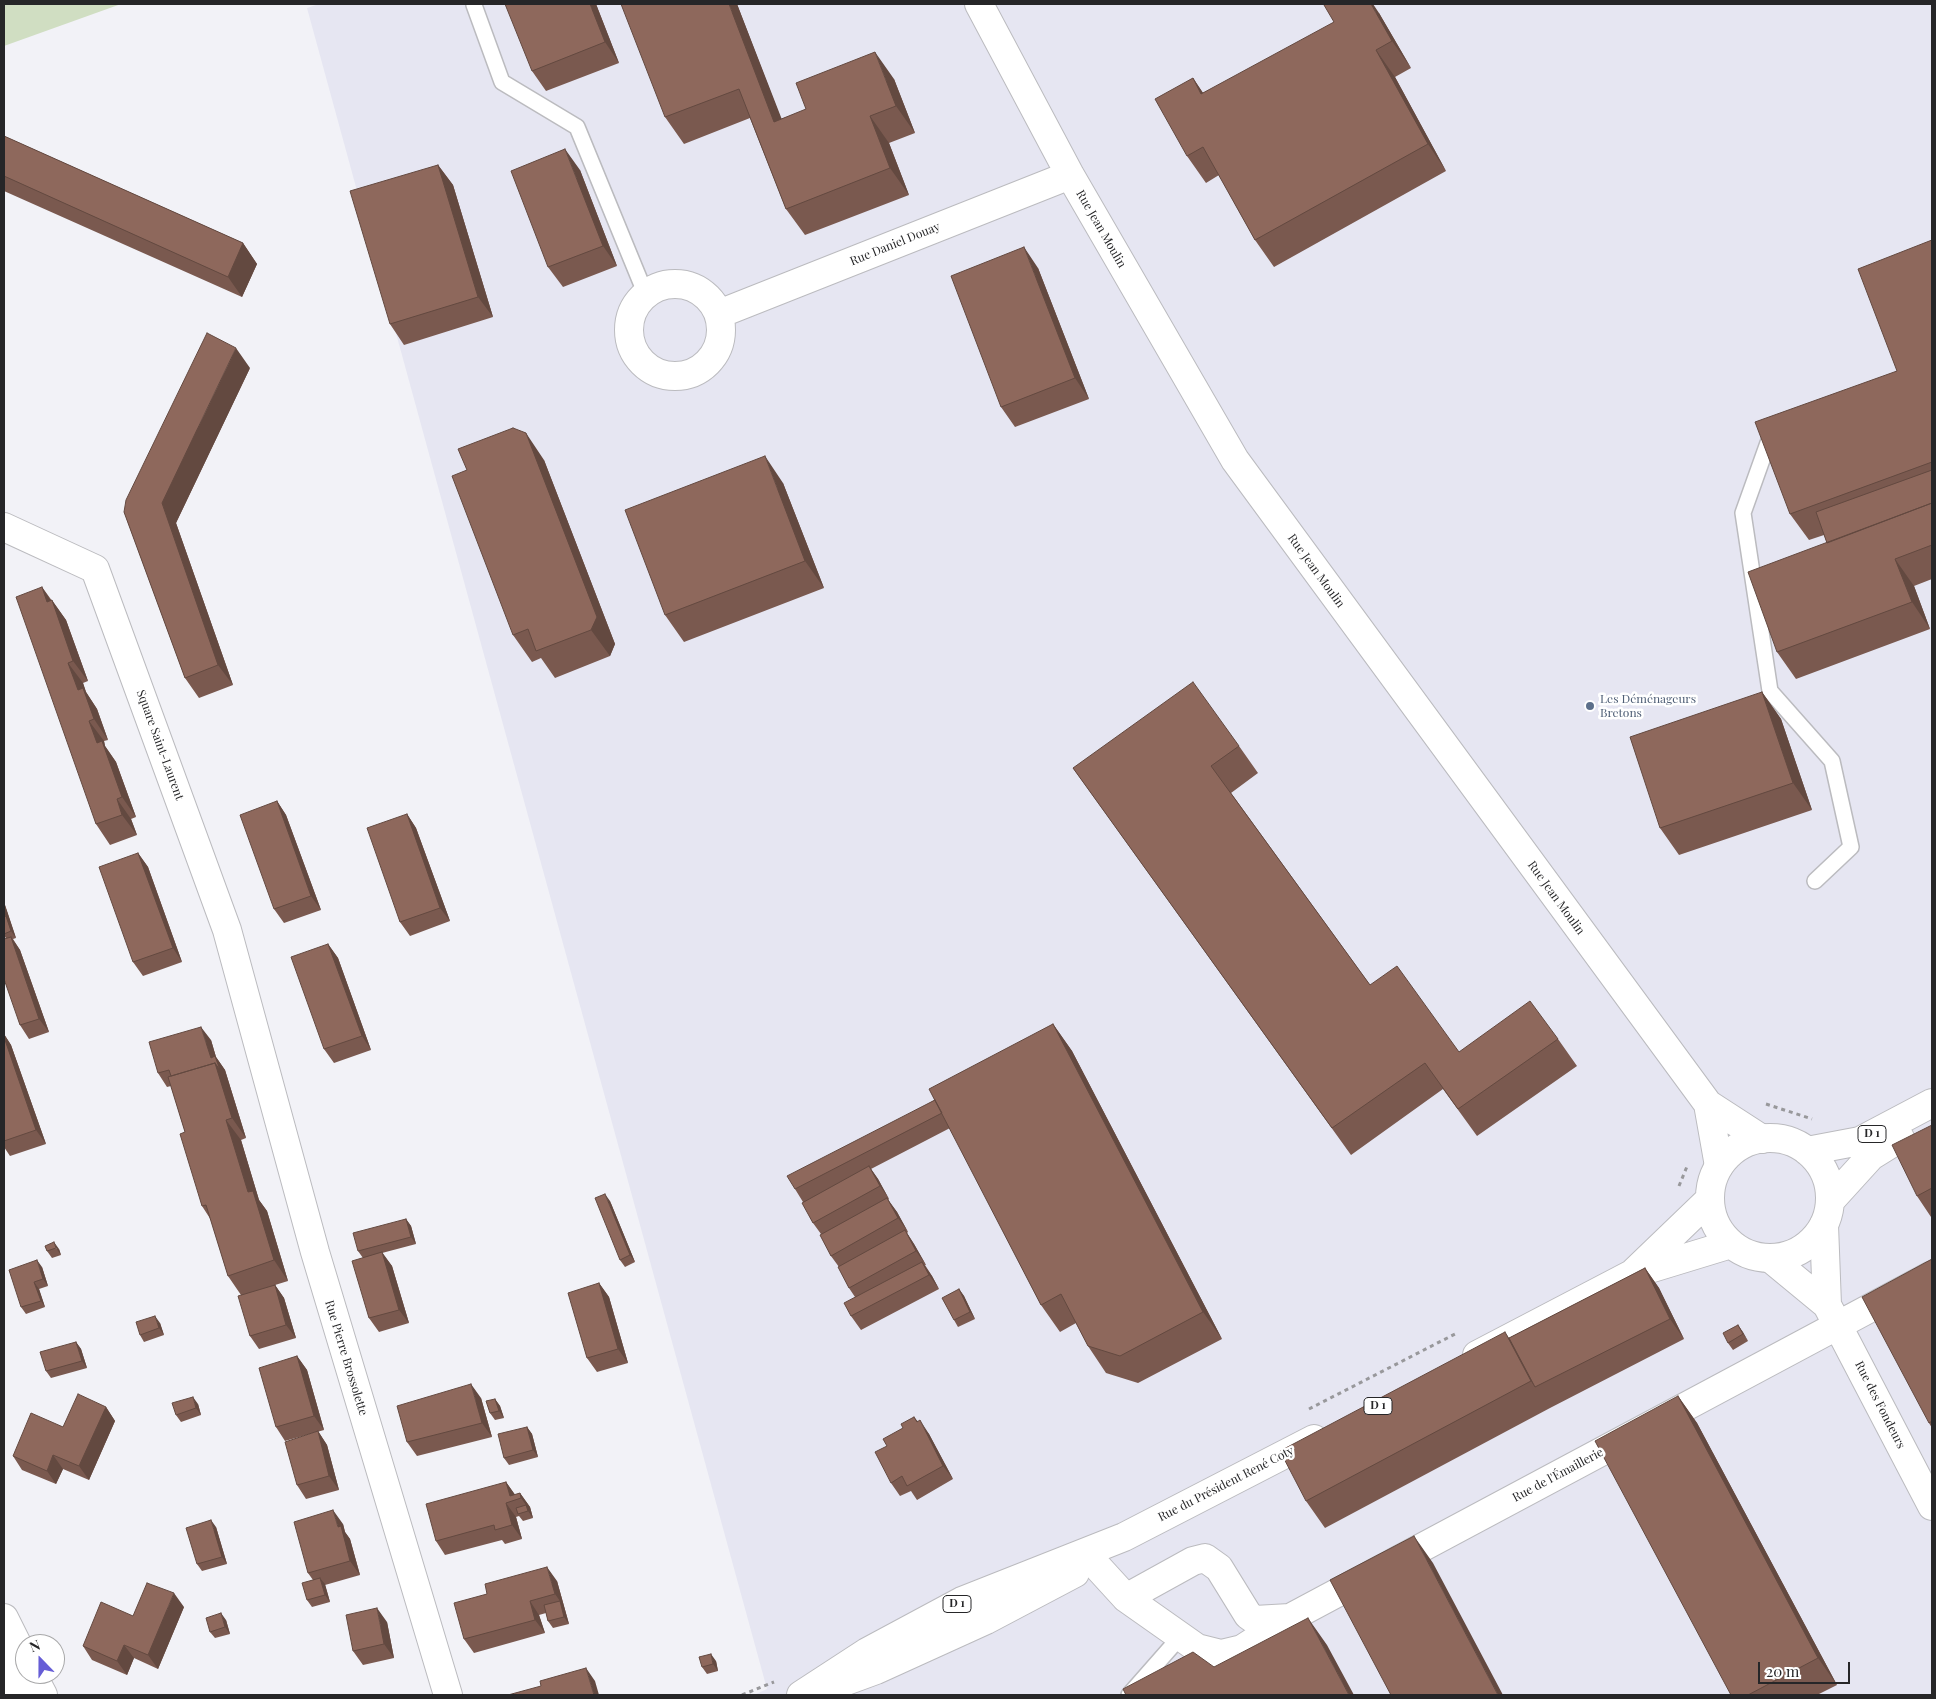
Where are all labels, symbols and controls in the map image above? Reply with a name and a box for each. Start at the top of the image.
street label: Rue Jean Moulin [1073,187,1129,271]
street label: Rue Daniel Douay [848,219,942,269]
street label: Rue Jean Moulin [1284,531,1348,611]
street label: Square Saint-Laurent [133,688,187,802]
place label: Les Déménageurs Bretons [1600,692,1696,720]
marker: Les Déménageurs Bretons [1584,700,1596,712]
street label: Rue Jean Moulin [1524,858,1588,938]
road number: D 1 [1858,1126,1886,1142]
street label: Rue Pierre Brossolette [322,1299,370,1417]
street label: Rue des Fondeurs [1852,1359,1908,1451]
road number: D 1 [1364,1398,1392,1414]
street label: Rue du Président René Coty [1156,1443,1296,1525]
street label: Rue de l'Émaillerie [1510,1445,1606,1505]
road number: D 1 [943,1596,971,1612]
north arrow [15,1634,65,1684]
text: N [26,1635,43,1656]
scale bar [1761,1652,1854,1684]
text: 20 m [1766,1661,1799,1681]

